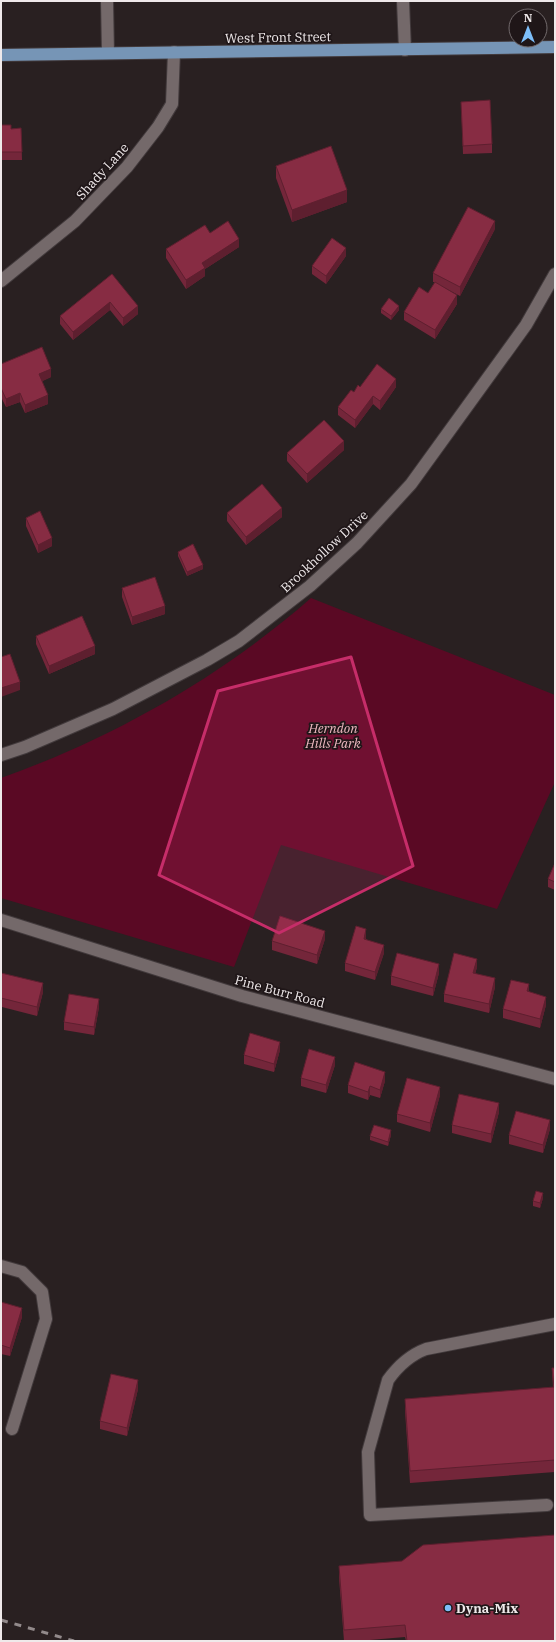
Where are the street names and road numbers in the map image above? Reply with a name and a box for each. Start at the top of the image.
street label: West Front Street [225,28,332,47]
street label: Shady Lane [72,139,132,203]
street label: Brookhollow Drive [277,507,372,596]
street label: Pine Burr Road [233,971,327,1012]

